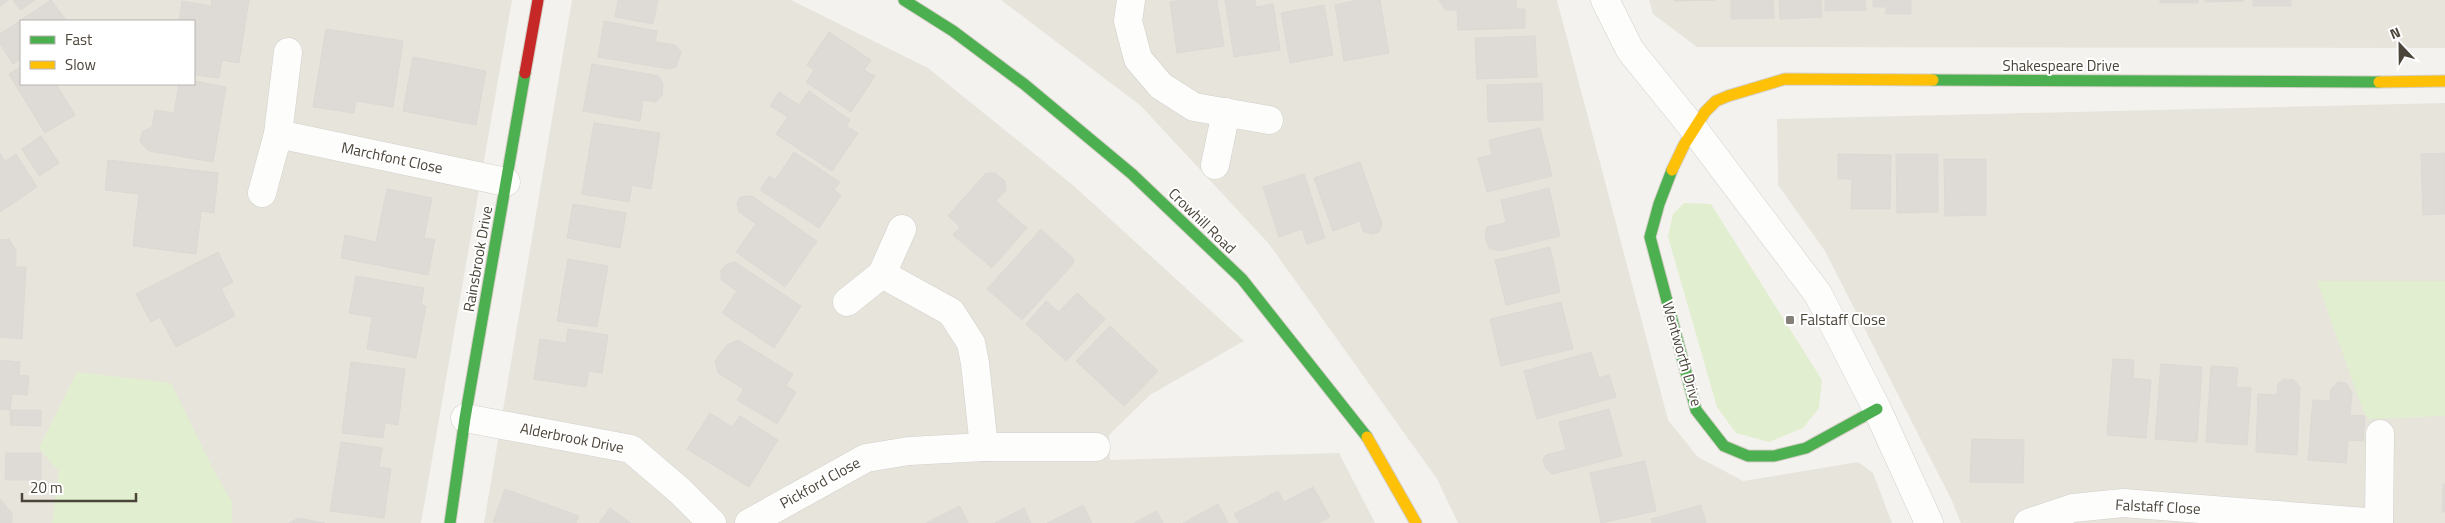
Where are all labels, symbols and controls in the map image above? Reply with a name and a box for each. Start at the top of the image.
legend [20,20,195,85]
north arrow [2375,20,2425,70]
text: N [2387,21,2403,44]
text: Fast [65,28,93,51]
text: Slow [65,53,96,76]
street label: Shakespeare Drive [2003,54,2119,77]
street label: Marchfont Close [339,136,445,179]
street label: Crowhill Road [1163,182,1241,259]
street label: Rainsbrook Drive [457,204,498,314]
street label: Wentworth Drive [1657,299,1708,409]
place label: Falstaff Close [1800,308,1885,331]
marker: Falstaff Close [1784,314,1796,326]
street label: Alderbrook Drive [518,416,626,459]
street label: Pickford Close [775,451,864,514]
scale bar [22,470,136,502]
text: 20 m [30,476,63,499]
street label: Falstaff Close [2115,493,2201,520]

